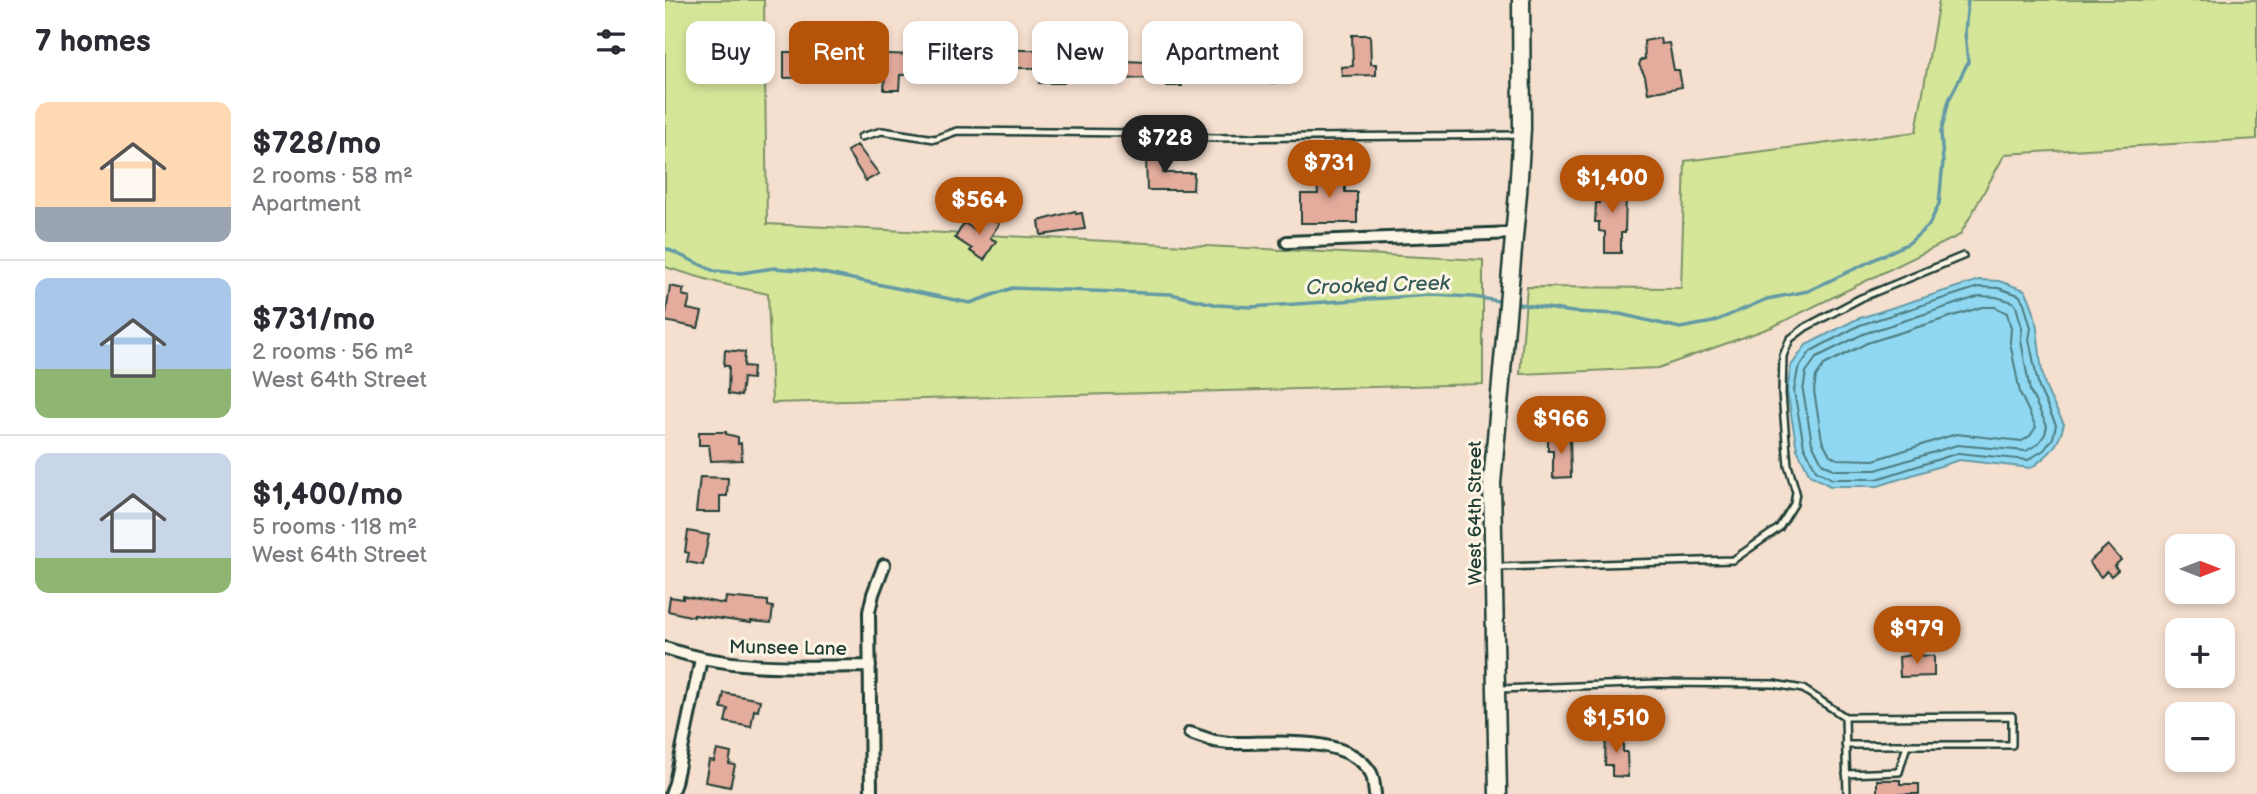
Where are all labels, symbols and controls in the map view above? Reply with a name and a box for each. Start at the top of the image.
chip: Buy [686,21,775,84]
chip: Rent [789,21,889,84]
chip: Filters [903,21,1018,84]
chip: New [1032,21,1128,84]
chip: Apartment [1142,21,1303,84]
icon: filters [592,23,630,61]
text: 7 homes [35,24,151,60]
pin: $728 [1124,116,1206,175]
text: $728 [1137,124,1193,152]
text: $728/mo [252,126,381,162]
icon: home [91,130,175,214]
pin: $731 [1288,140,1370,200]
text: $731 [1304,149,1354,177]
pin: $1,400 [1555,156,1669,215]
text: 2 rooms · 58 m² [252,162,413,190]
text: $1,400 [1576,164,1648,192]
pin: $564 [938,177,1020,237]
text: $564 [951,186,1007,214]
text: Apartment [252,190,361,218]
water label: Crooked Creek [1306,270,1451,301]
text: $731/mo [252,302,375,338]
icon: home [91,306,175,390]
text: 2 rooms · 56 m² [252,338,414,366]
text: West 64th Street [252,366,427,394]
pin: $966 [1520,396,1602,456]
text: $966 [1533,405,1589,433]
street label: West 64th Street [1464,441,1487,585]
text: $1,400/mo [252,477,403,513]
icon: home [91,481,175,565]
text: 5 rooms · 118 m² [252,513,417,541]
north arrow [2165,534,2235,604]
map controls [2165,534,2235,772]
text: West 64th Street [252,541,427,569]
pin: $979 [1876,606,1958,666]
text: $979 [1890,615,1944,643]
button: + [2165,618,2235,688]
street label: Munsee Lane [729,636,847,661]
pin: $1,510 [1559,696,1673,755]
button: − [2165,702,2235,772]
text: $1,510 [1582,704,1650,732]

